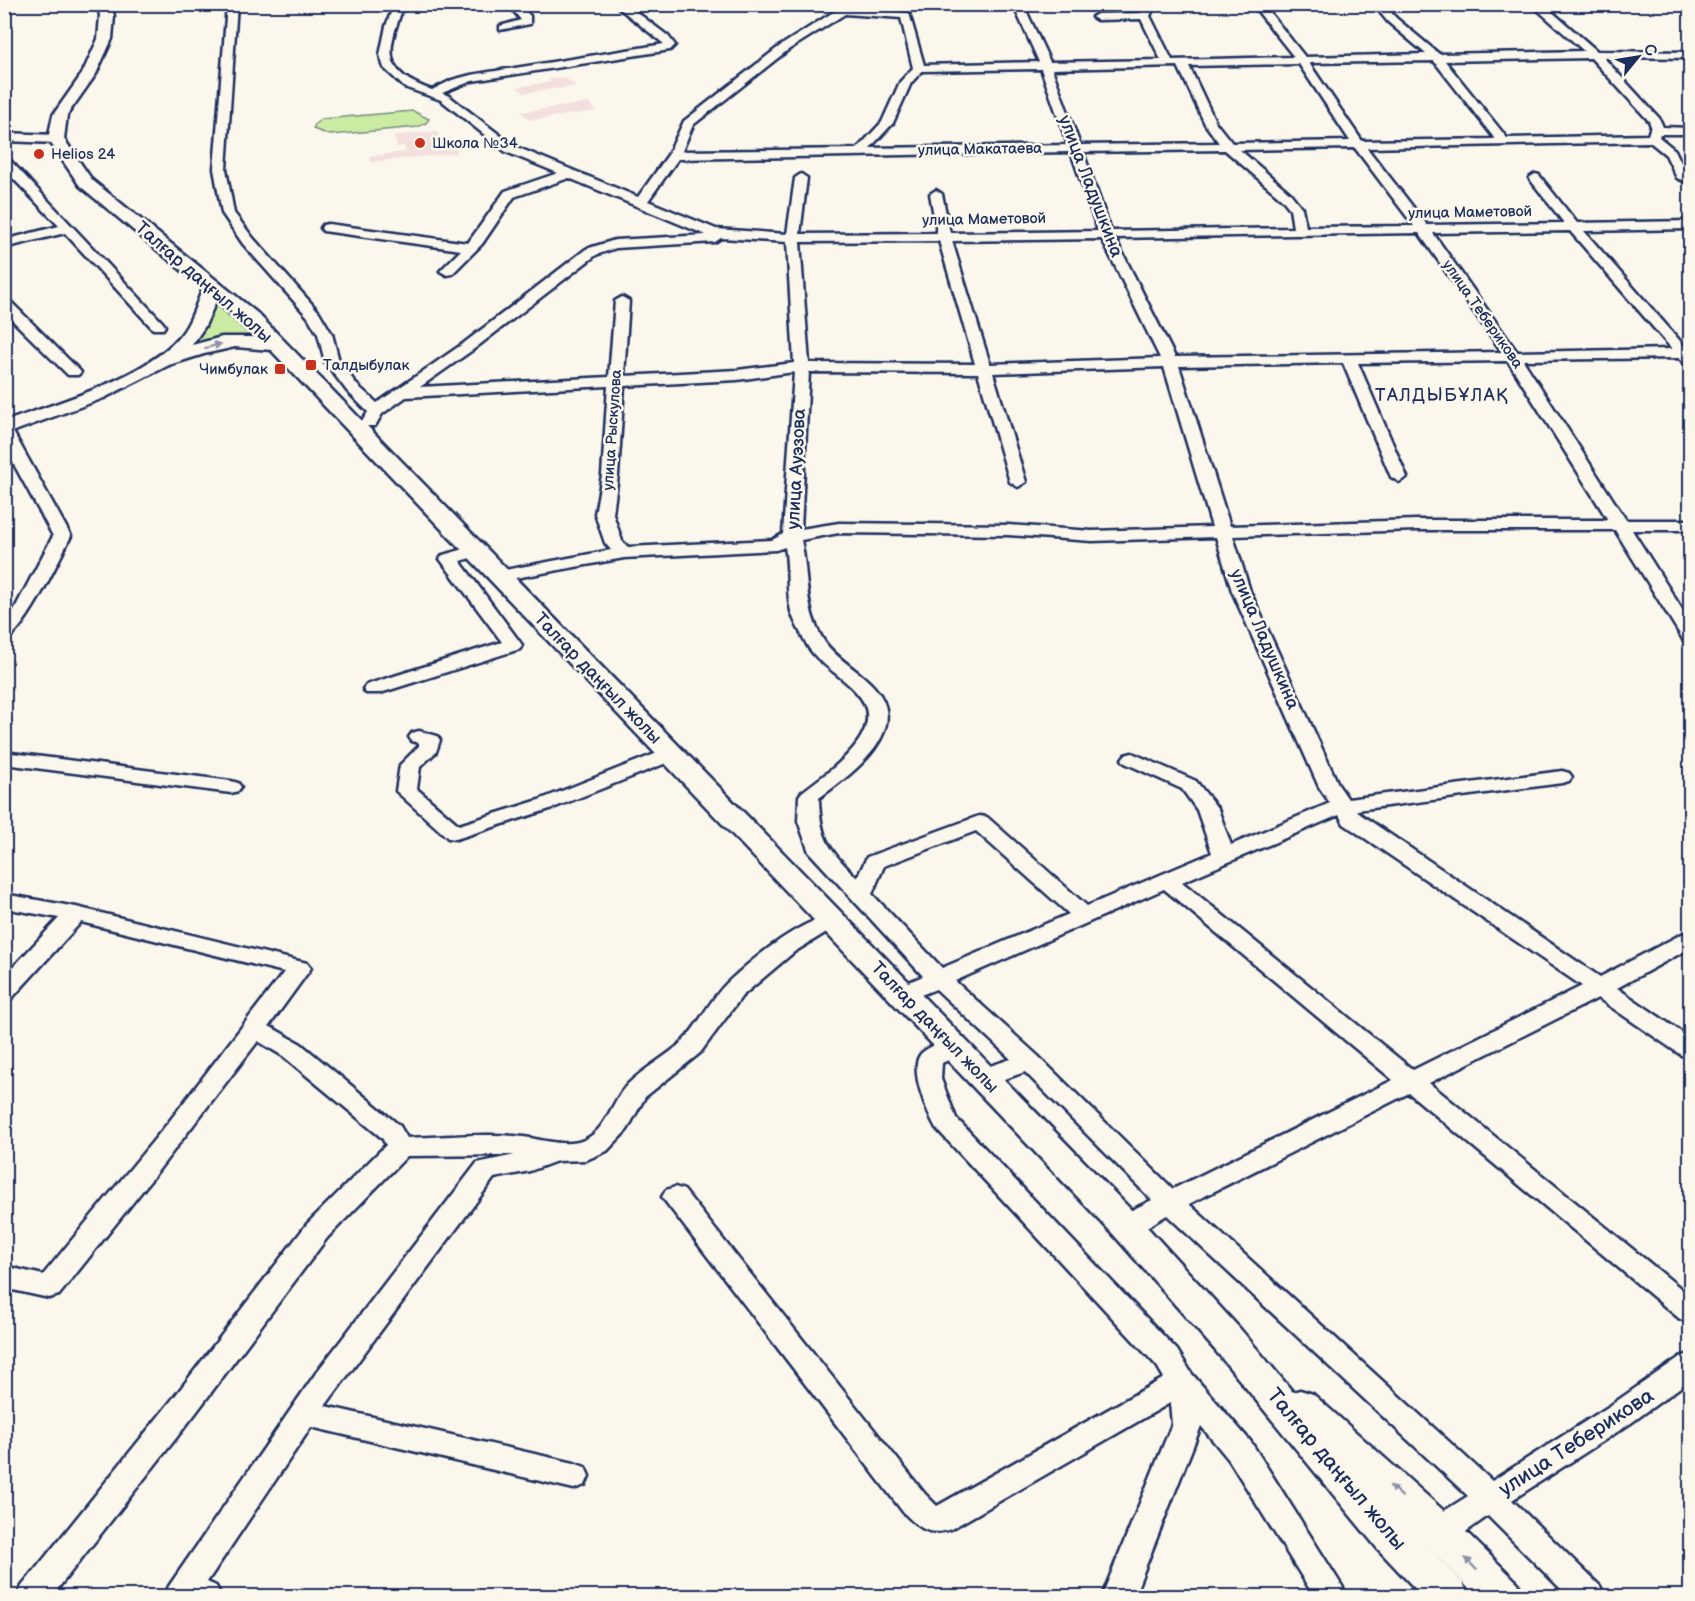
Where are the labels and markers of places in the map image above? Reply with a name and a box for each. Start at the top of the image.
place label: Школа №34 [432,134,518,153]
marker: Школа №34 [413,136,427,150]
place label: Helios 24 [51,145,116,164]
marker: Helios 24 [32,147,46,161]
place label: Талдыбулак [323,356,410,375]
marker: Талдыбулак [304,358,318,372]
place label: Чимбулак [199,360,268,379]
marker: Чимбулак [273,362,287,376]

